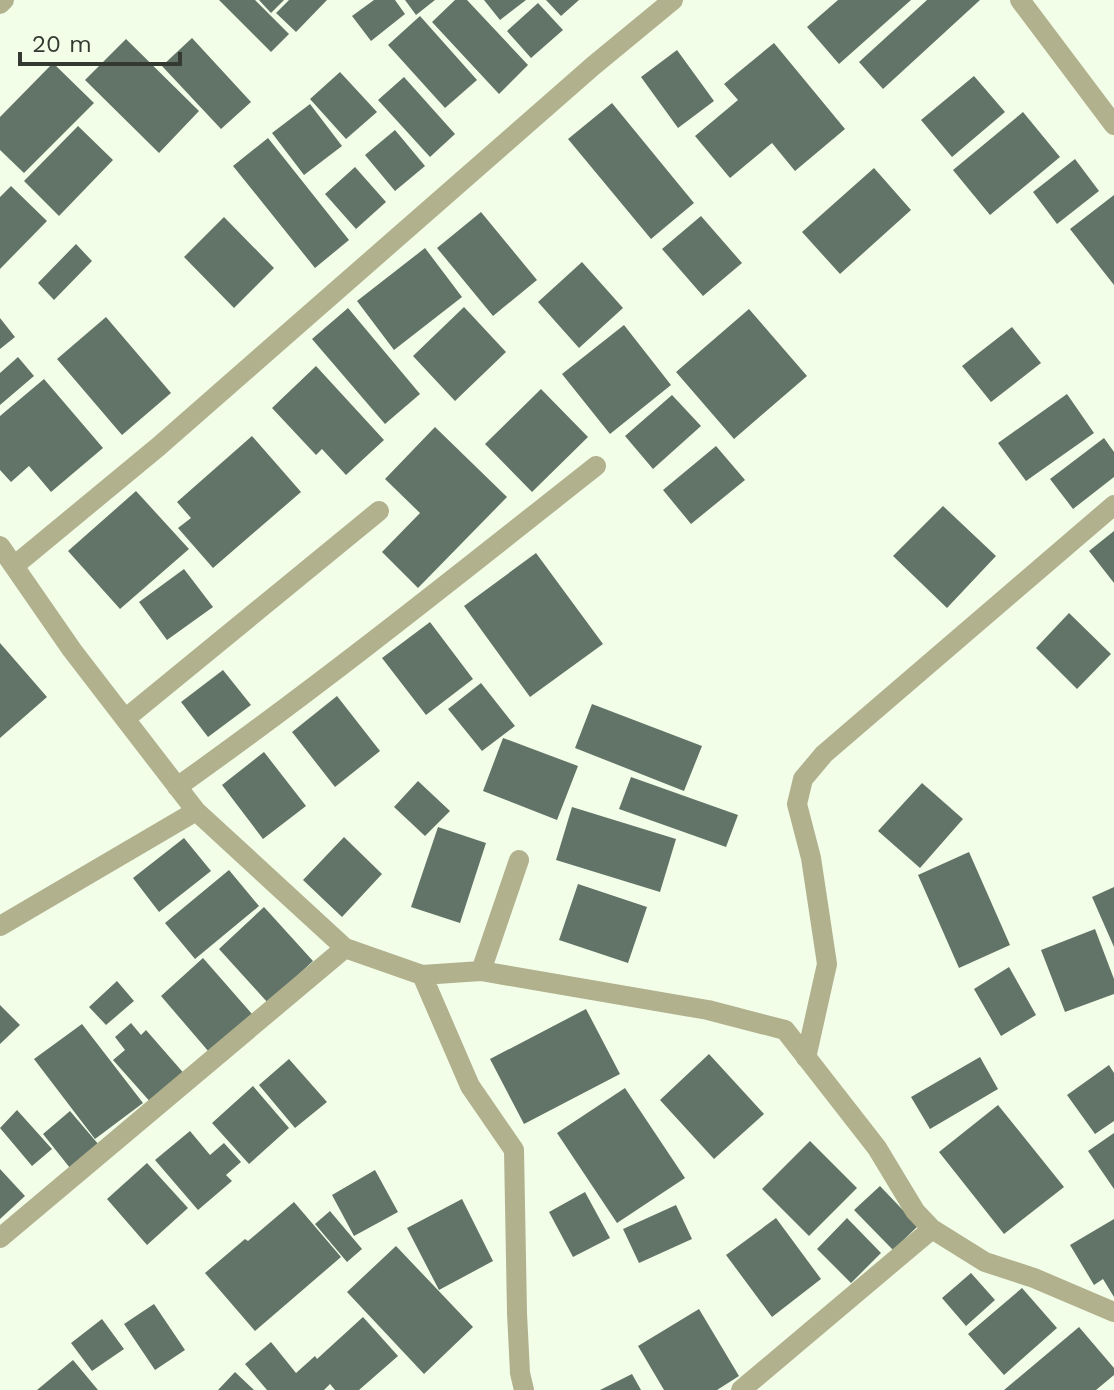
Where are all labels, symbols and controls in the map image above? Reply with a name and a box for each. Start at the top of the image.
scale bar [20,16,180,66]
text: 20 m [32,30,92,58]

